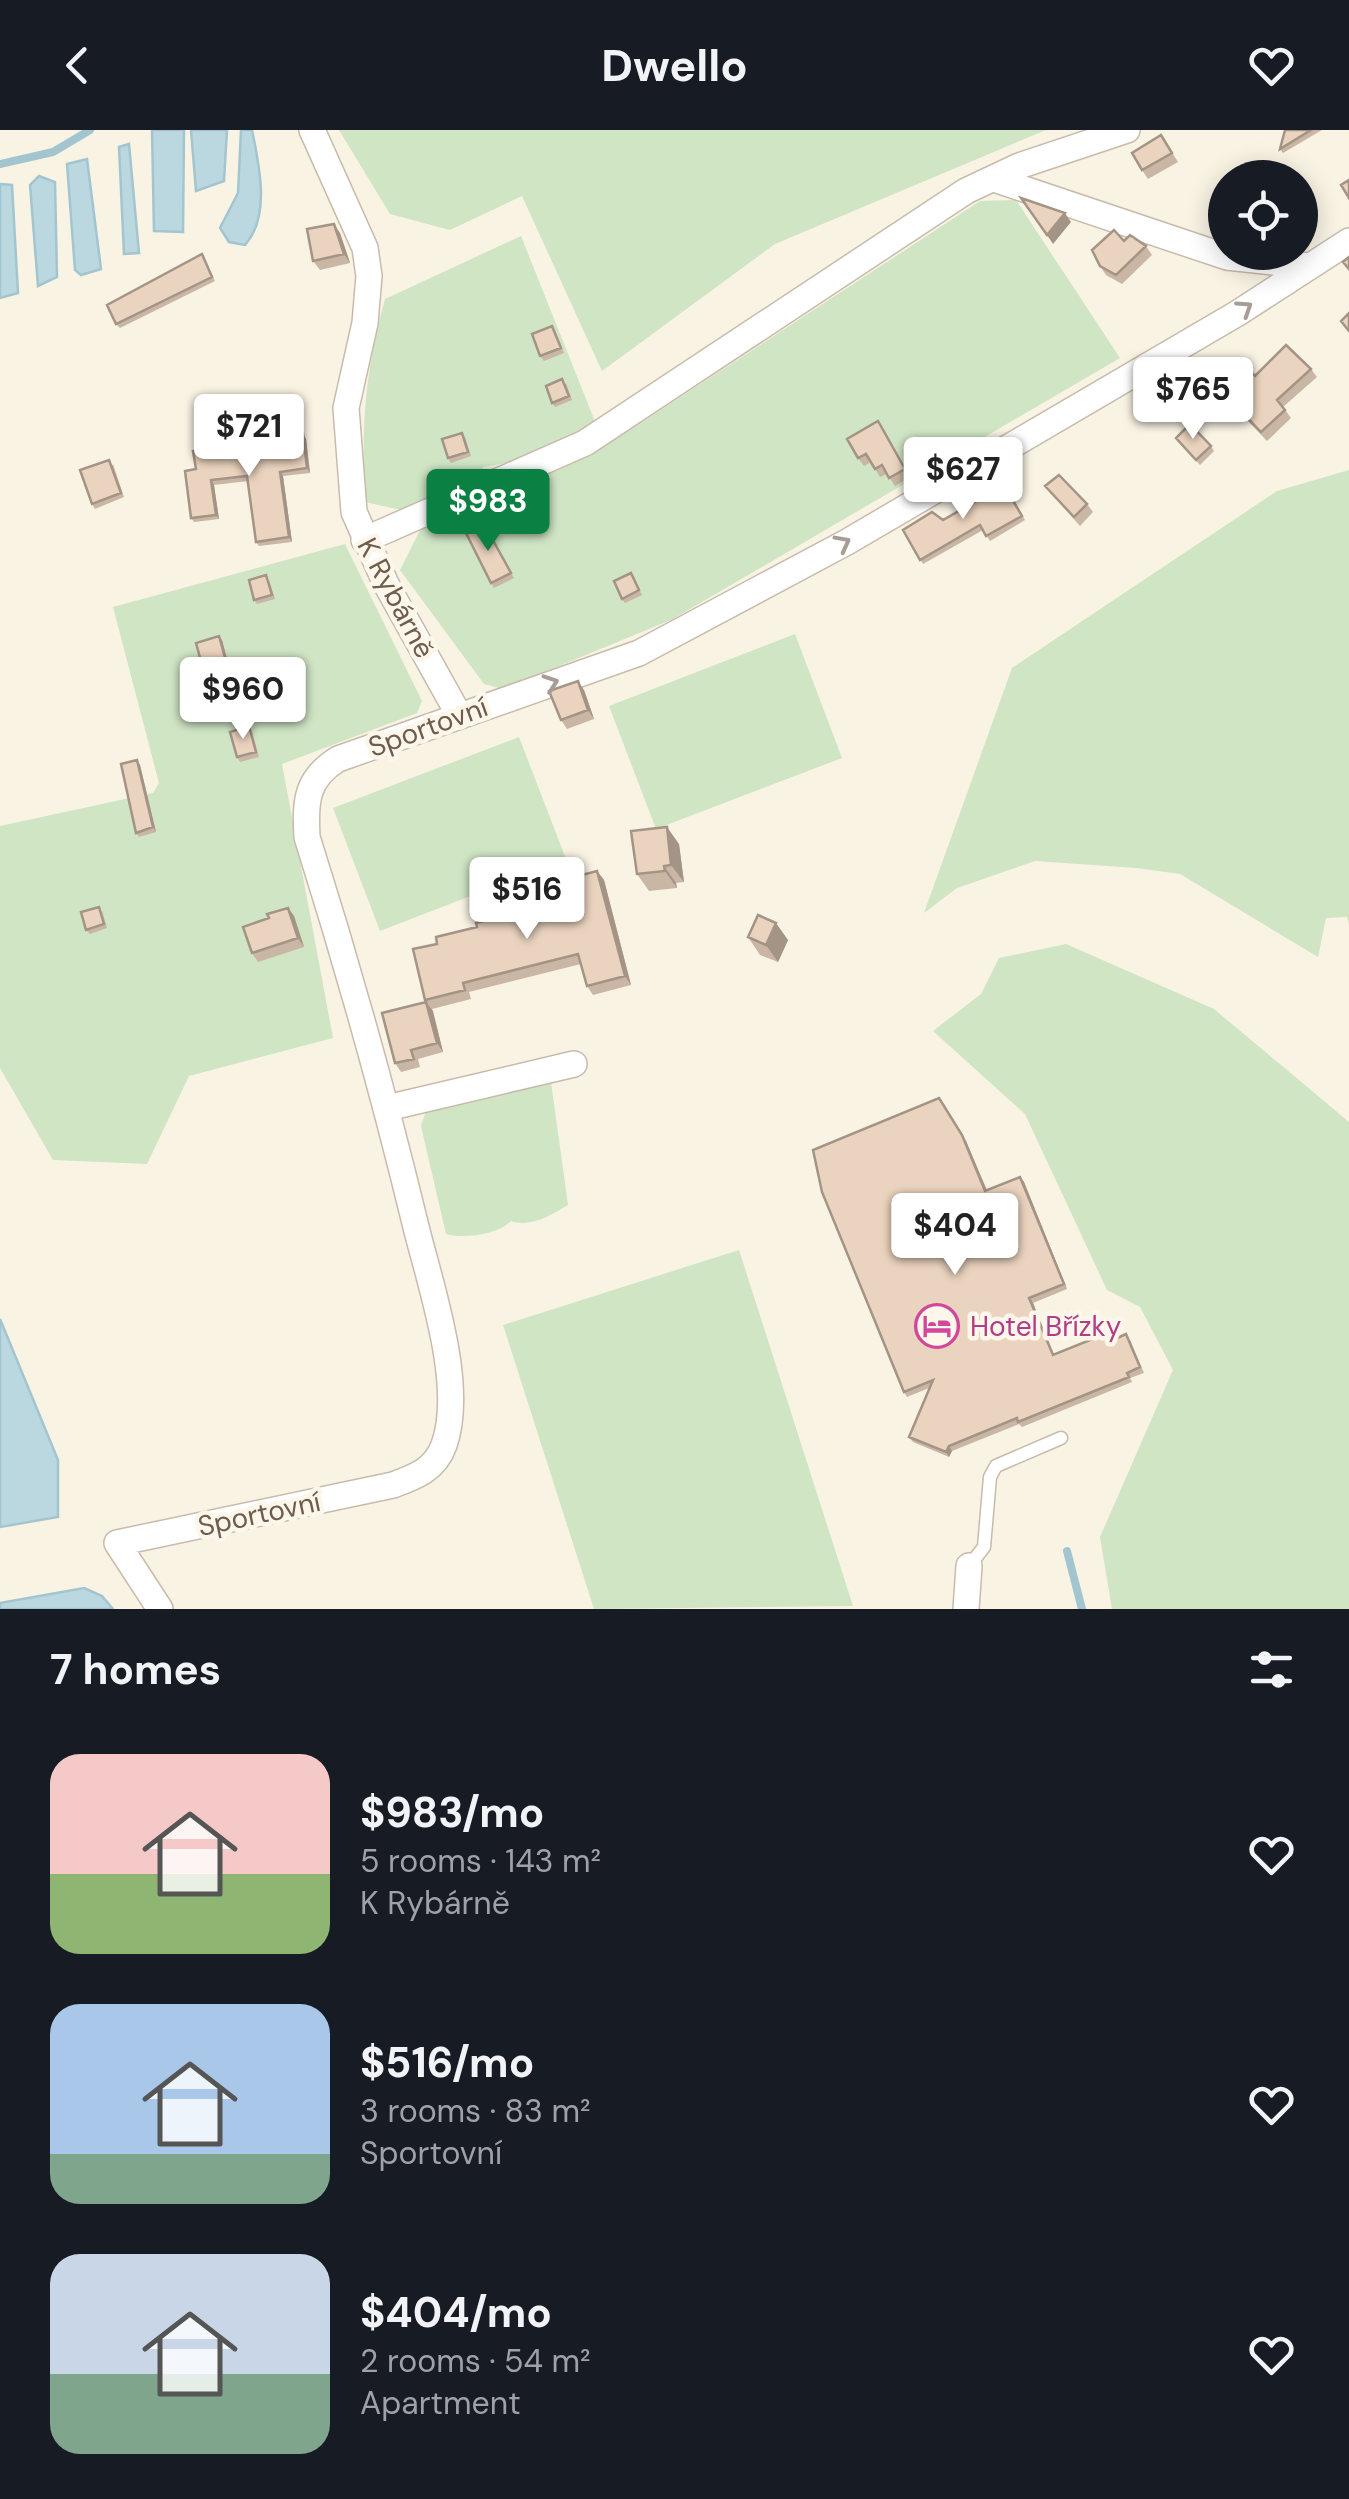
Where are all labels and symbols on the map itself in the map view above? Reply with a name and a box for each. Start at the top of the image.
one-way arrow [1234,302,1252,321]
pin: $765 [1134,357,1252,442]
pin: $721 [190,394,308,479]
pin: $627 [904,437,1022,522]
pin: $983 [429,469,547,554]
street label: K Rybárně [349,531,443,665]
one-way arrow [833,536,851,556]
pin: $960 [184,657,302,742]
one-way arrow [542,675,559,695]
street label: Sportovní [363,688,493,766]
pin: $516 [468,857,586,942]
pin: $404 [896,1193,1014,1278]
hotel icon: Hotel Břízky [914,1303,960,1349]
place label: Hotel Břízky [970,1308,1121,1345]
street label: Sportovní [194,1483,324,1545]

